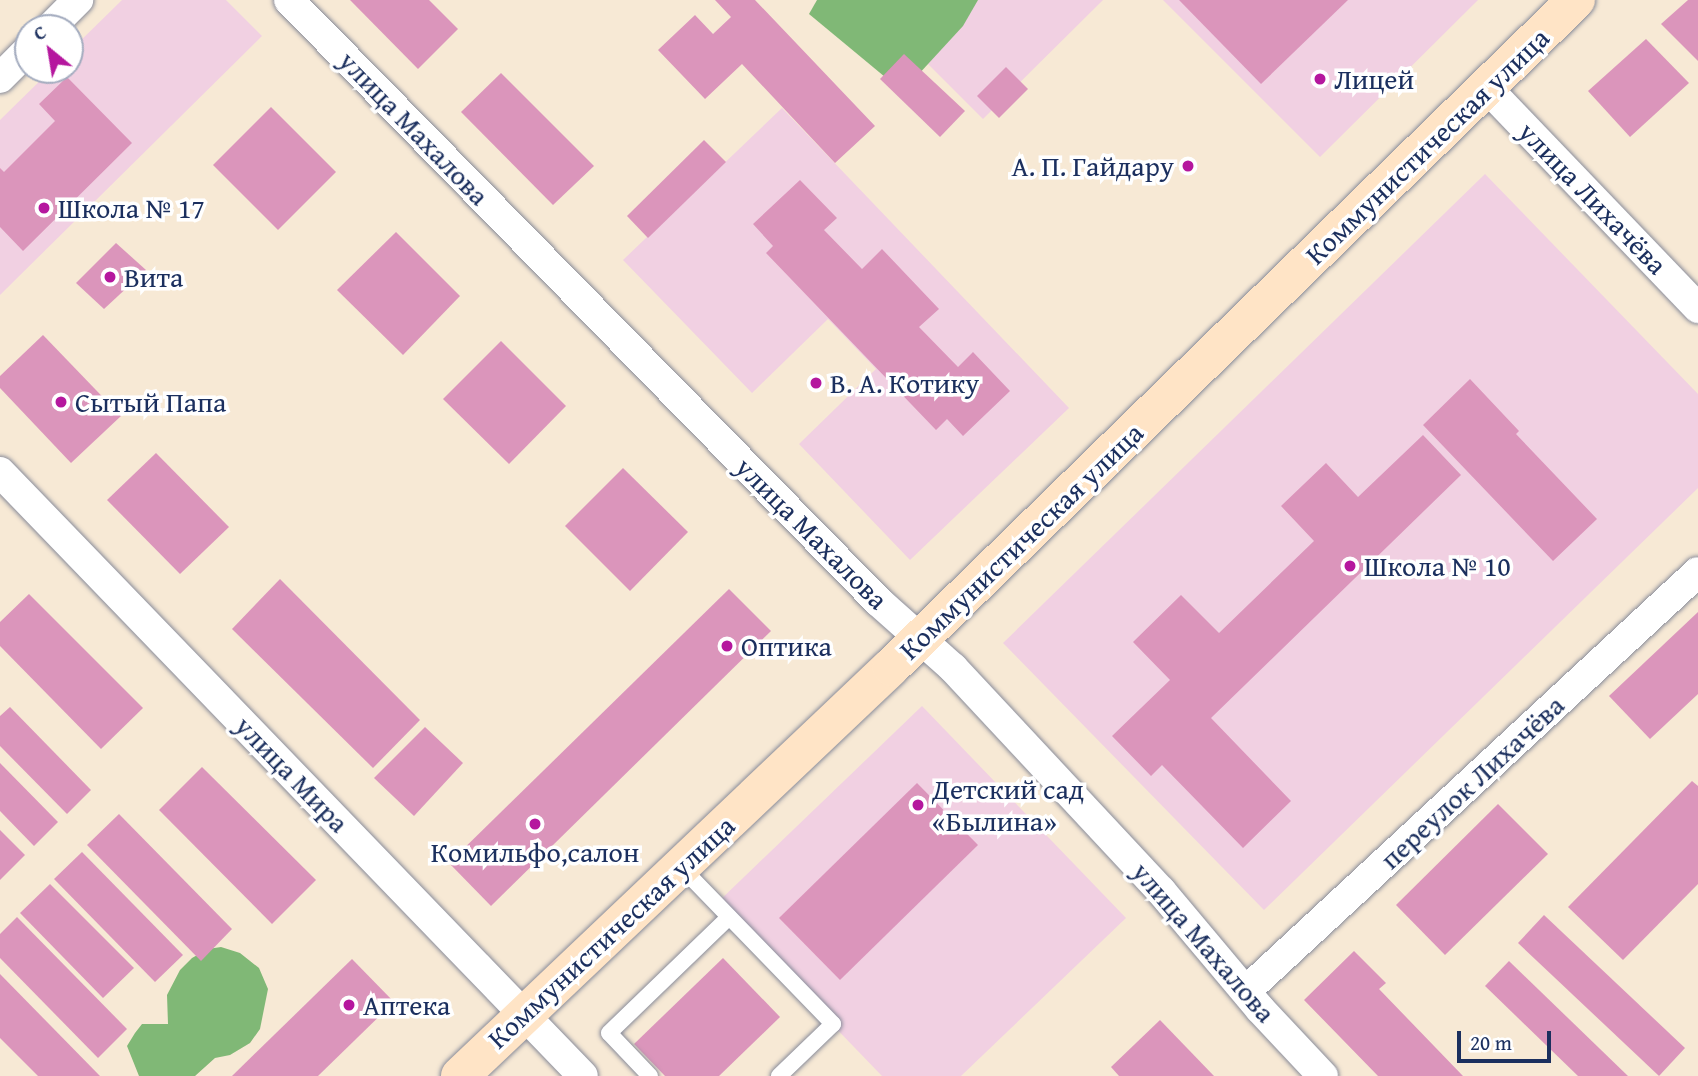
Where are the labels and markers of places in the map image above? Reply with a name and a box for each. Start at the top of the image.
place label: Лицей [1334,62,1414,96]
marker: Лицей [1312,71,1328,87]
place label: А. П. Гайдару [1012,149,1174,183]
marker: А. П. Гайдару [1180,158,1196,174]
place label: Школа № 17 [58,191,205,225]
marker: Школа № 17 [36,200,52,216]
place label: Вита [124,260,183,294]
marker: Вита [102,269,118,285]
place label: В. А. Котику [830,366,979,400]
marker: В. А. Котику [808,375,824,391]
place label: Сытый Папа [75,385,226,419]
marker: Сытый Папа [53,394,69,410]
place label: Школа № 10 [1364,549,1511,583]
marker: Школа № 10 [1342,558,1358,574]
place label: Оптика [741,629,832,663]
marker: Оптика [719,638,735,654]
place label: Детский сад «Былина» [932,772,1084,838]
marker: Детский сад «Былина» [910,797,926,813]
marker: Комильфо,салон [527,816,543,832]
place label: Комильфо,салон [431,835,639,869]
place label: Аптека [363,988,450,1022]
marker: Аптека [341,997,357,1013]

